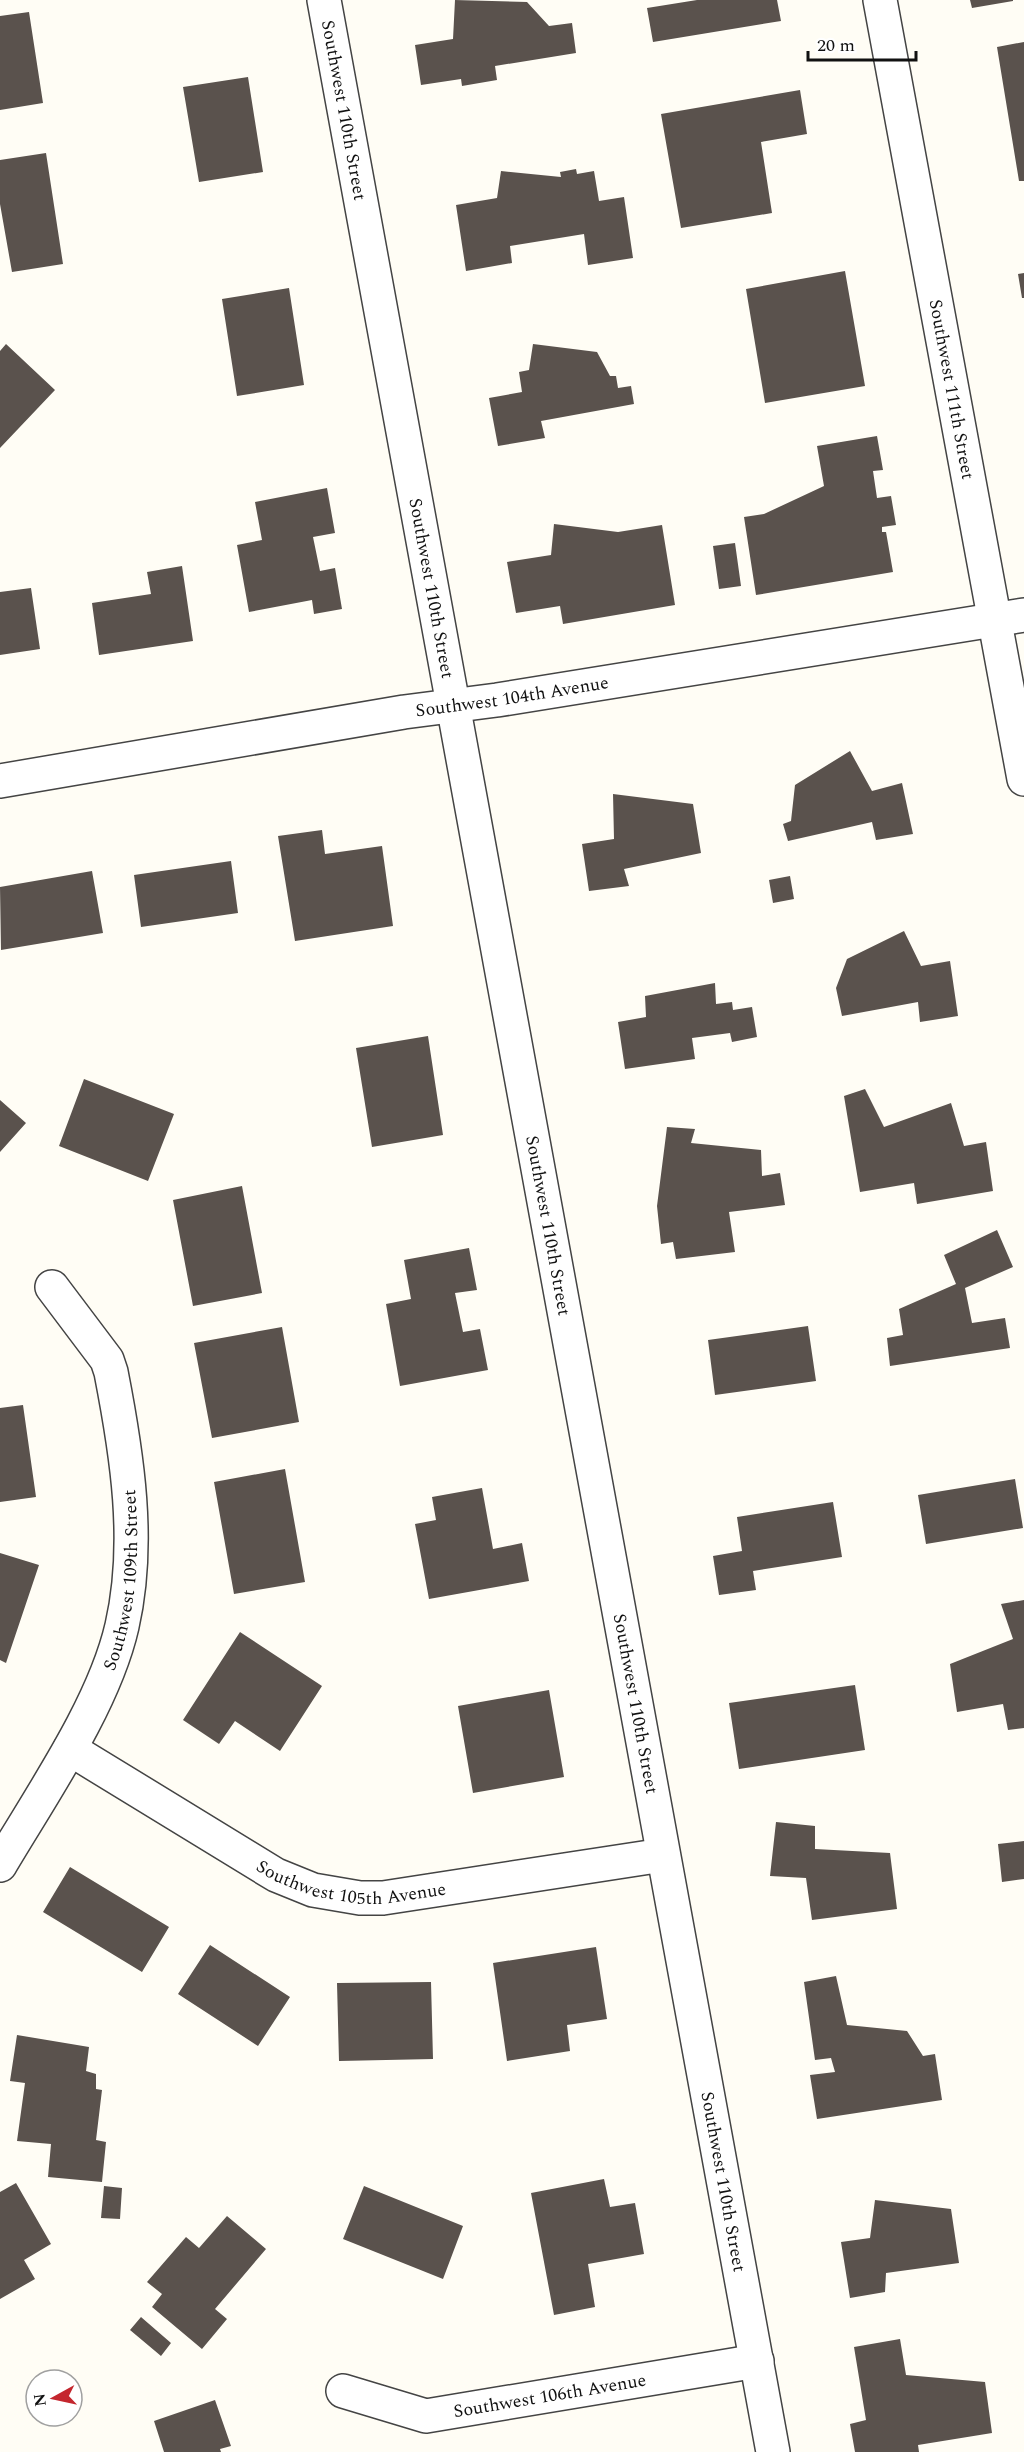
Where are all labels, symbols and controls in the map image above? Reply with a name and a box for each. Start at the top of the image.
street label: Southwest 110th Street [314,18,374,203]
scale bar [808,24,916,62]
text: 20 m [817,32,855,59]
street label: Southwest 111th Street [922,297,982,482]
street label: Southwest 110th Street [402,496,461,681]
street label: Southwest 104th Avenue [414,669,611,724]
street label: Southwest 110th Street [519,1133,578,1318]
street label: Southwest 109th Street [96,1489,145,1674]
street label: Southwest 110th Street [606,1611,666,1796]
street label: Southwest 105th Avenue [251,1853,448,1912]
street label: Southwest 110th Street [694,2089,753,2274]
street label: Southwest 106th Avenue [451,2366,648,2425]
north arrow [24,2368,84,2428]
text: N [27,2392,53,2408]

